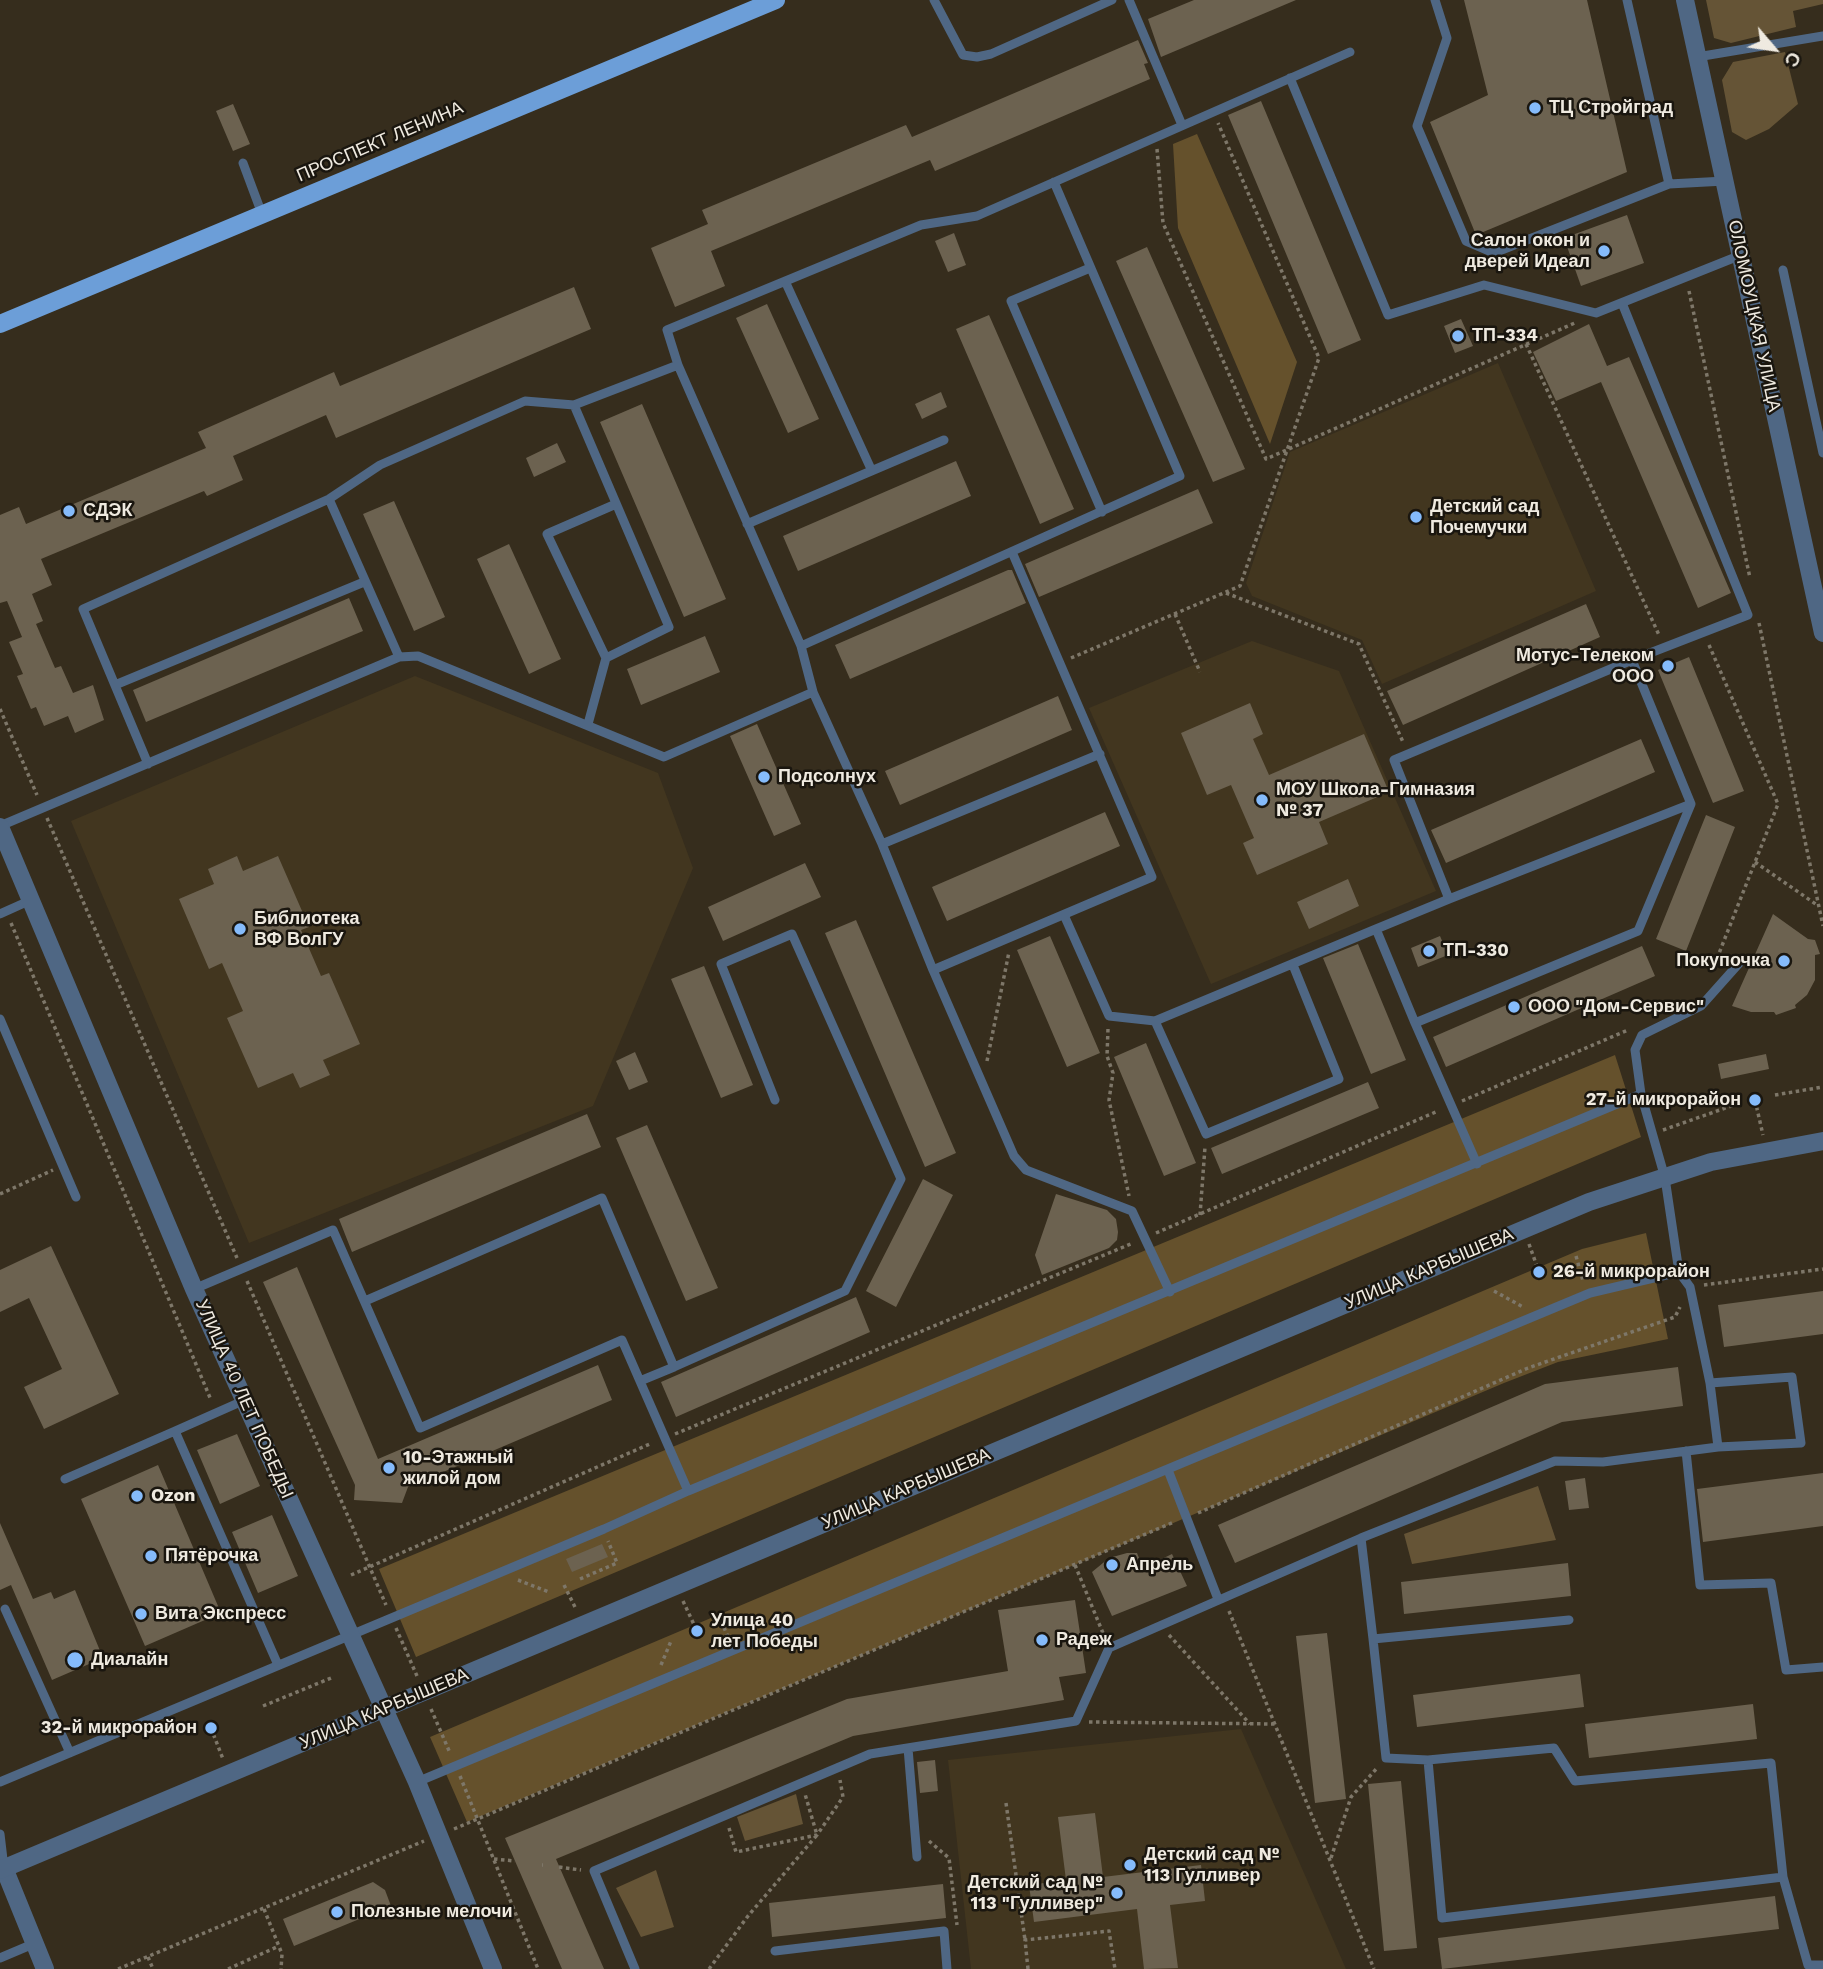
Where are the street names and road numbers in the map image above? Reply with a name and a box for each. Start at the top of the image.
street label: ПРОСПЕКТ ЛЕНИНА [293,97,467,187]
street label: ОЛОМОУЦКАЯ УЛИЦА [1723,218,1785,414]
street label: УЛИЦА КАРБЫШЕВА [1341,1224,1517,1314]
street label: УЛИЦА 40 ЛЕТ ПОБЕДЫ [190,1296,298,1502]
street label: УЛИЦА КАРБЫШЕВА [818,1444,994,1534]
street label: УЛИЦА КАРБЫШЕВА [296,1664,472,1754]

